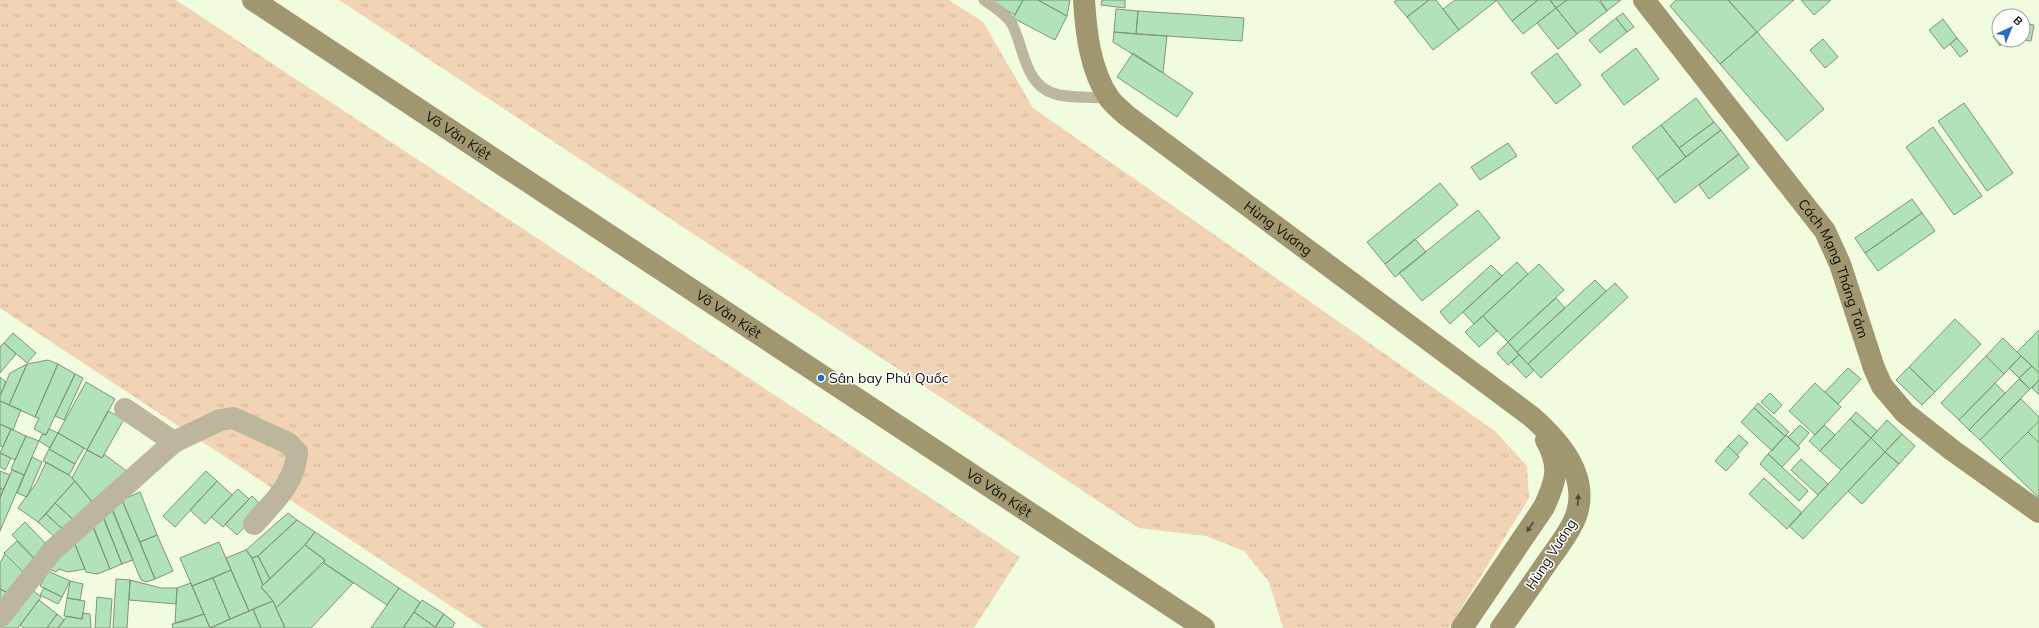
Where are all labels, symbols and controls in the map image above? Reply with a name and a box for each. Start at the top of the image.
north arrow [1991,8,2031,48]
text: B [2010,13,2026,29]
street label: Võ Văn Kiệt [422,107,495,164]
street label: Cách Mạng Tháng Tám [1794,195,1873,340]
street label: Hùng Vương [1240,197,1316,260]
street label: Võ Văn Kiệt [692,286,765,342]
place label: Sân bay Phú Quốc [829,369,949,387]
marker: Sân bay Phú Quốc [816,373,826,383]
street label: Võ Văn Kiệt [963,464,1036,521]
one-way arrow [1575,494,1582,506]
street label: Hùng Vương [1521,515,1581,593]
one-way arrow [1526,522,1534,532]

